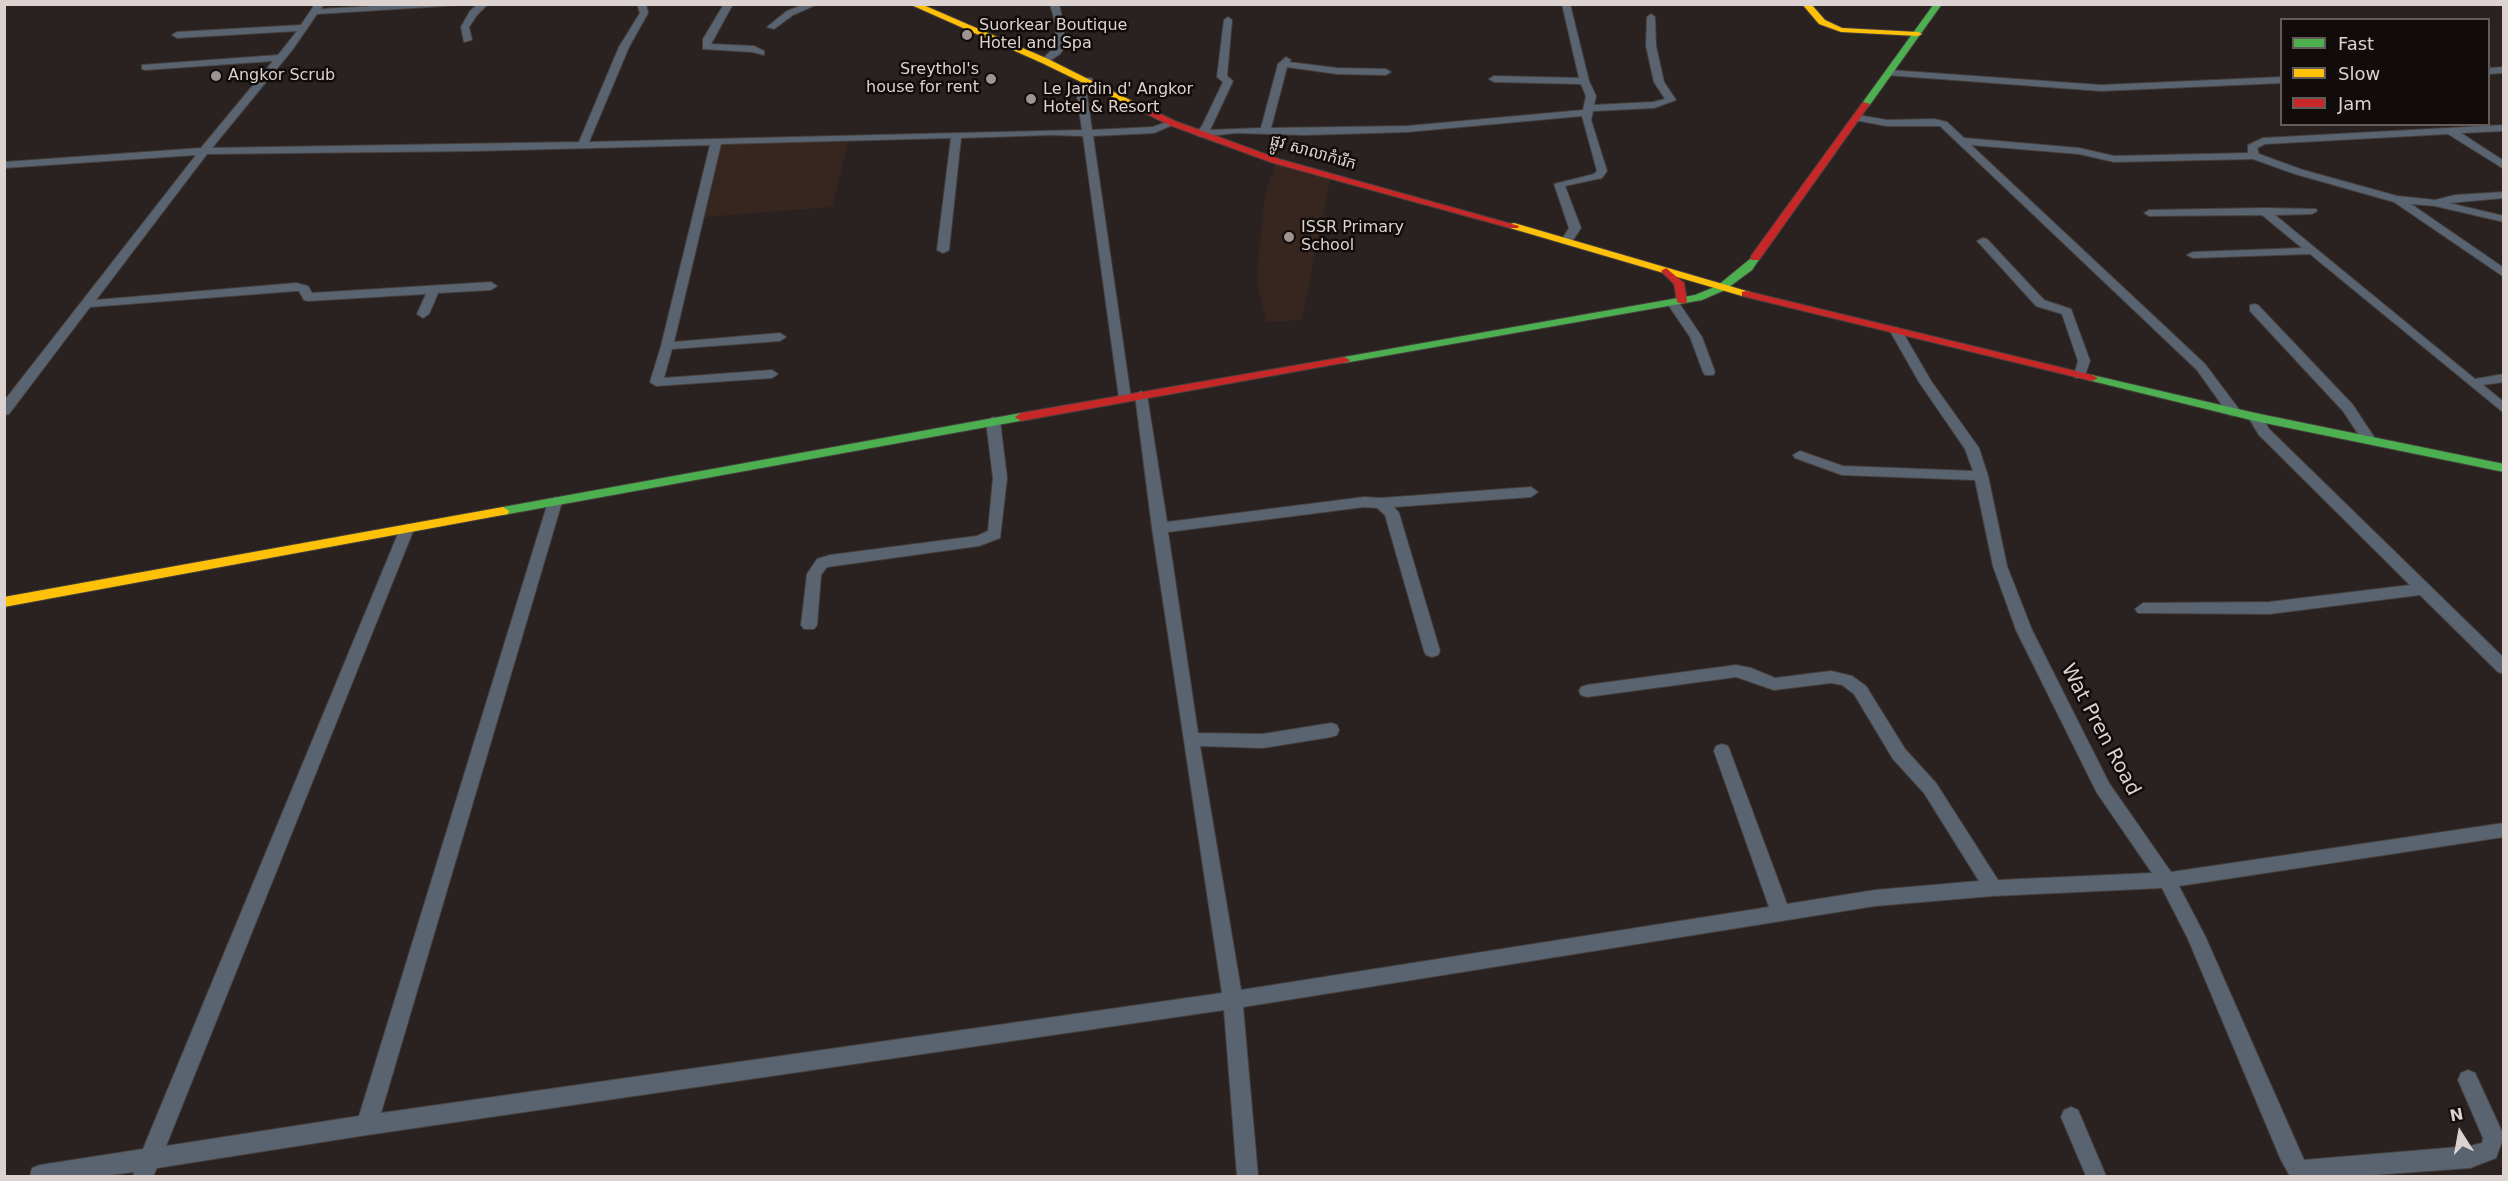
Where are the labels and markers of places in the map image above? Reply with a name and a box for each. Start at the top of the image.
place label: Suorkear Boutique Hotel and Spa [979,16,1127,54]
marker: Suorkear Boutique Hotel and Spa [960,28,974,42]
place label: Sreythol's house for rent [866,60,979,98]
place label: Angkor Scrub [228,66,335,86]
marker: Angkor Scrub [209,69,223,83]
marker: Sreythol's house for rent [984,72,998,86]
place label: Le Jardin d' Angkor Hotel & Resort [1043,80,1193,118]
marker: Le Jardin d' Angkor Hotel & Resort [1024,92,1038,106]
place label: ISSR Primary School [1301,218,1404,256]
marker: ISSR Primary School [1282,230,1296,244]

